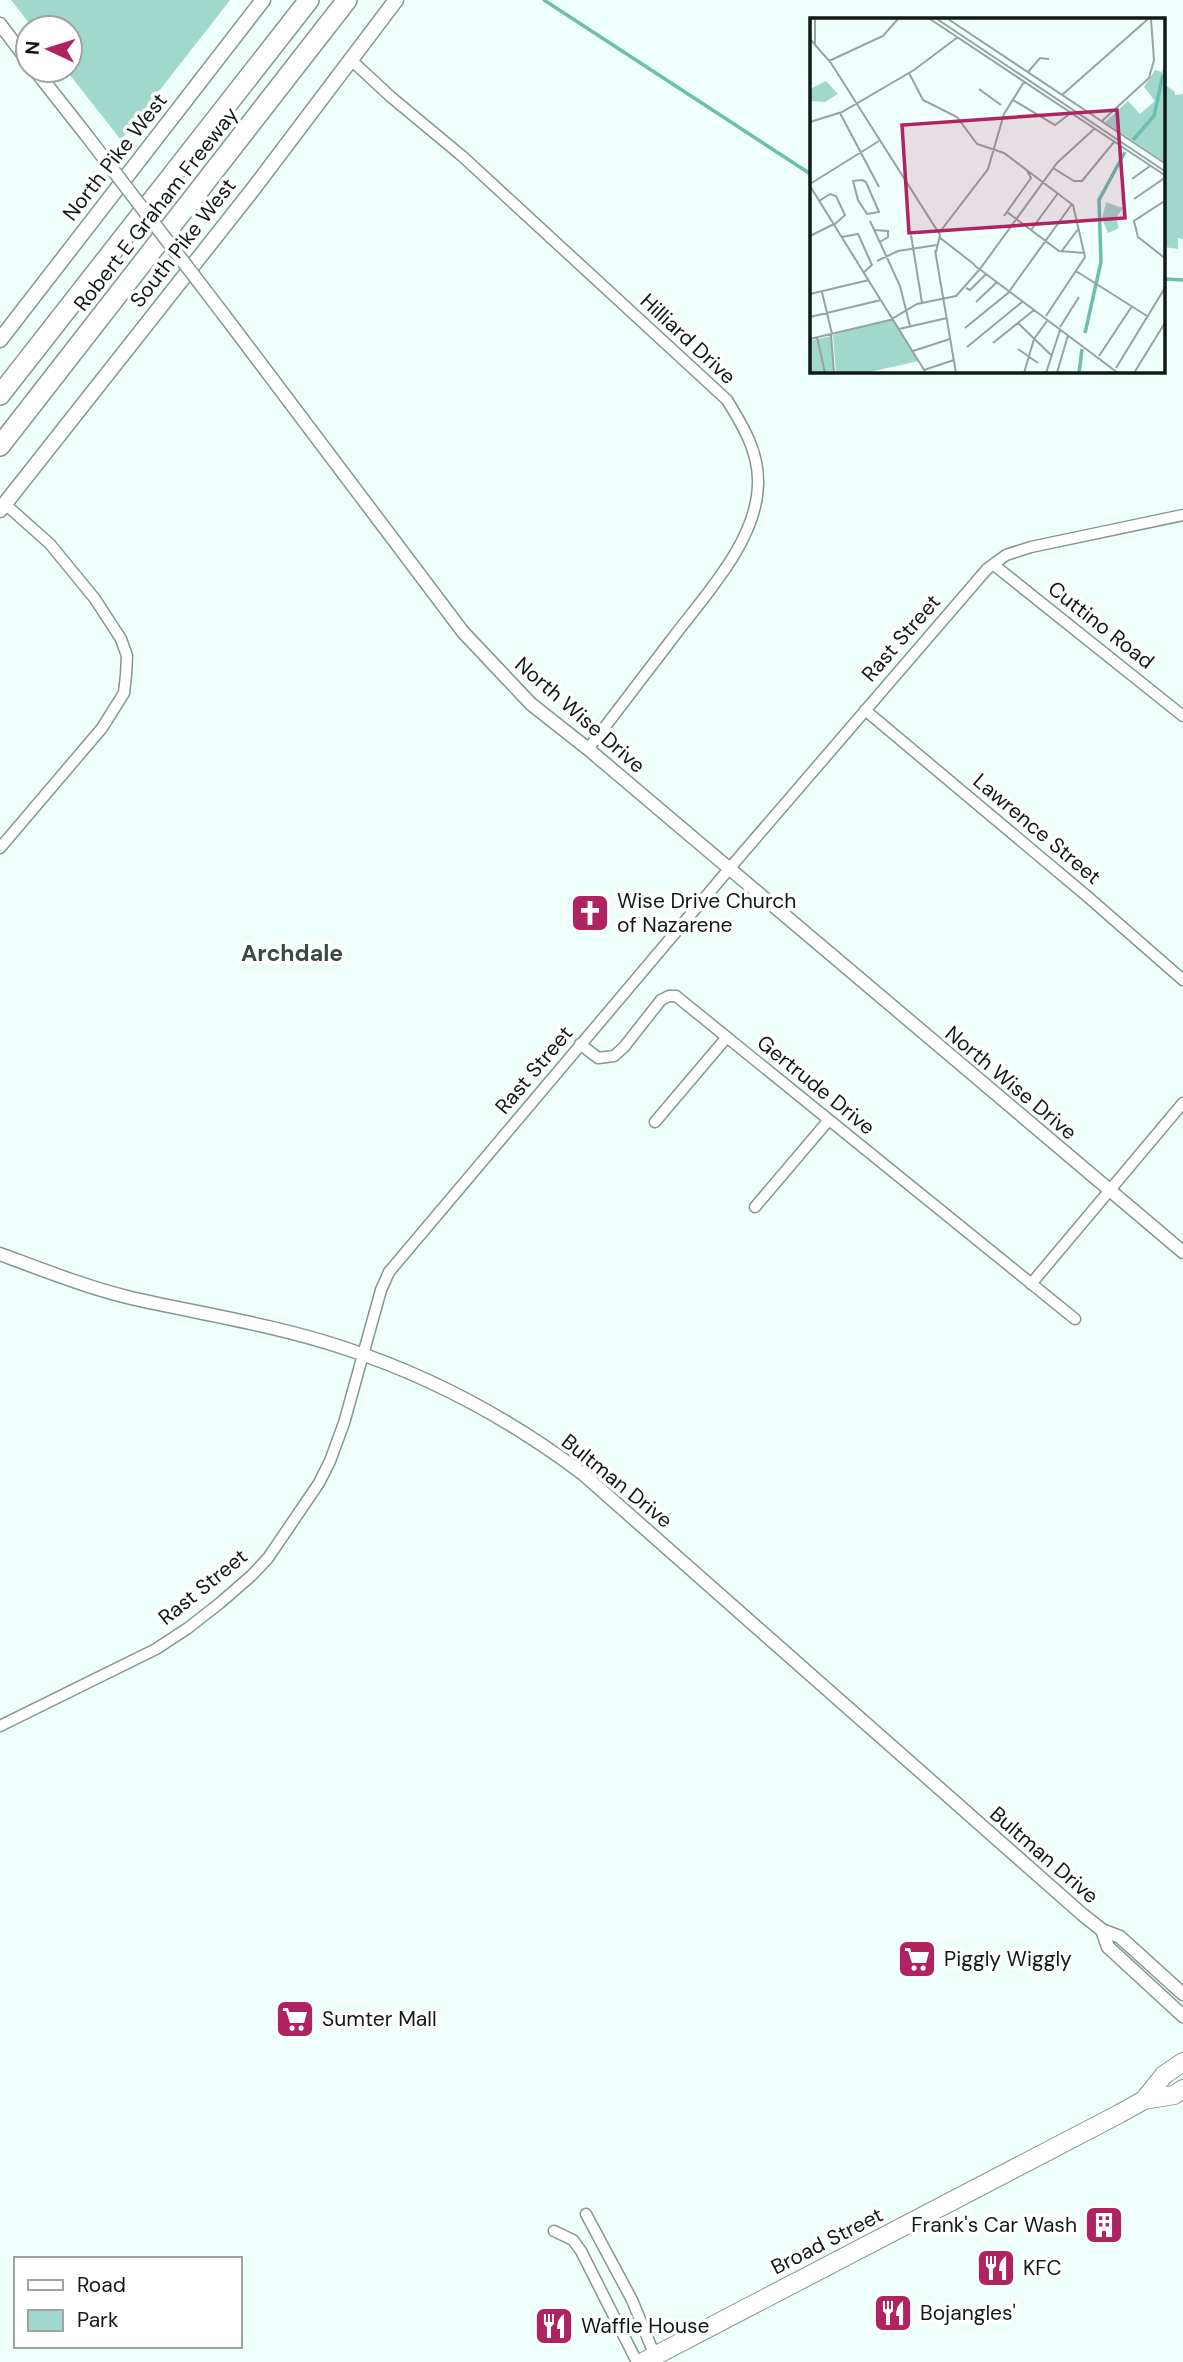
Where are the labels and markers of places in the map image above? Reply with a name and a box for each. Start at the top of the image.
place label: Wise Drive Church of Nazarene [617,887,796,939]
church icon: Wise Drive Church of Nazarene [569,892,611,934]
supermarket icon: Piggly Wiggly [896,1938,938,1980]
place label: Piggly Wiggly [944,1945,1072,1973]
supermarket icon: Sumter Mall [274,1998,316,2040]
place label: Sumter Mall [322,2005,437,2033]
building icon: Frank's Car Wash [1083,2204,1125,2246]
place label: Frank's Car Wash [911,2211,1077,2239]
restaurant icon: KFC [975,2247,1017,2289]
place label: KFC [1023,2254,1062,2282]
restaurant icon: Bojangles' [872,2292,914,2334]
place label: Bojangles' [920,2299,1016,2327]
restaurant icon: Waffle House [533,2305,575,2347]
place label: Waffle House [581,2312,710,2340]

